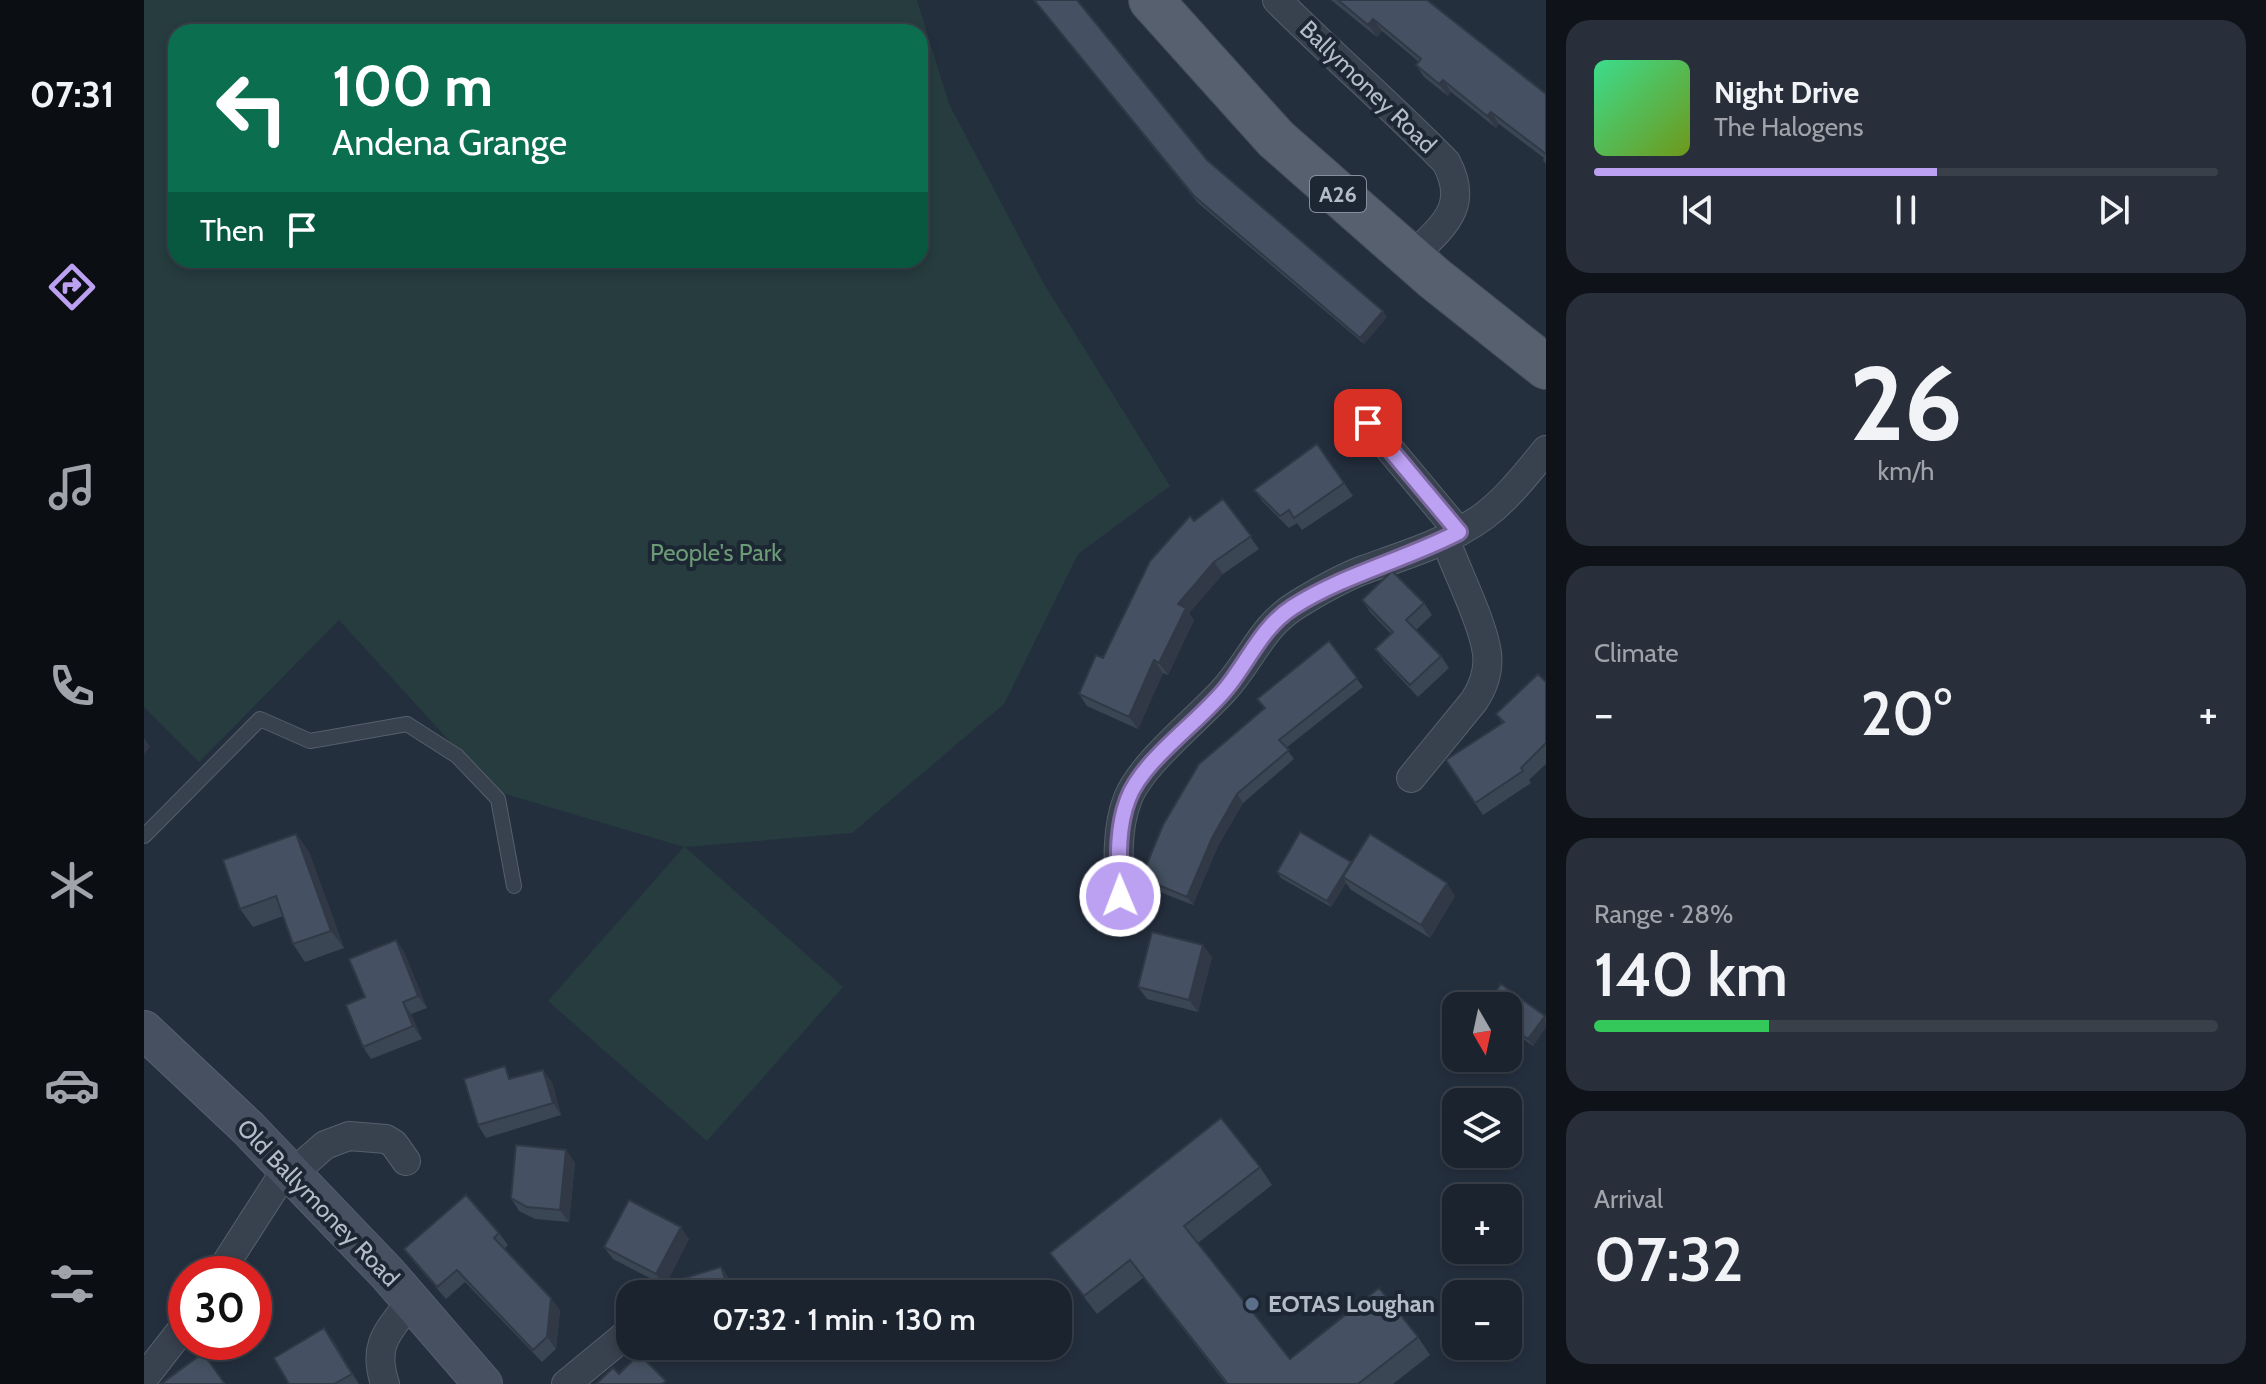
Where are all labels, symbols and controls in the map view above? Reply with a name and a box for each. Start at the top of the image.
street label: Ballymoney Road [1294,14,1443,159]
text: 100 m [332,52,493,120]
icon: left [200,56,304,160]
text: 07:31 [30,72,114,116]
text: Night Drive [1714,74,1859,111]
text: The Halogens [1714,111,1863,143]
text: Andena Grange [332,120,567,164]
road number: A26 [1310,176,1366,212]
icon: previous [1676,188,1720,232]
icon: pause [1884,188,1928,232]
icon: next [2092,188,2136,232]
icon: arrive [280,208,324,252]
text: Then [200,212,264,249]
icon: directions [44,259,100,315]
text: 26 [1849,340,1963,466]
pin [1334,389,1402,457]
icon: arrive [1346,401,1390,445]
text: km/h [1878,455,1934,487]
icon: music [44,459,100,515]
park label: People's Park [650,538,782,567]
text: Climate [1594,637,1679,669]
icon: phone [44,658,100,714]
text: 20° [1860,677,1952,750]
text: − [1594,687,1613,740]
text: + [2199,687,2218,740]
position arrow [1078,854,1162,938]
icon: climate [44,857,100,913]
text: Range · 28% [1594,898,1733,930]
text: 140 km [1594,938,1788,1011]
north arrow [1442,992,1522,1072]
map controls [1442,992,1522,1360]
icon: car [44,1057,100,1113]
button: layers [1442,1088,1522,1168]
street label: Old Ballymoney Road [231,1113,406,1292]
text: Arrival [1594,1183,1663,1215]
button: + [1442,1184,1522,1264]
text: 07:32 [1594,1223,1743,1296]
icon: filters [44,1256,100,1312]
speed limit sign: 30 [168,1256,272,1360]
button: − [1442,1280,1522,1360]
place label: EOTAS Loughan [1268,1289,1435,1318]
marker: EOTAS Loughan [1243,1295,1261,1313]
text: 07:32 · 1 min · 130 m [712,1301,976,1338]

